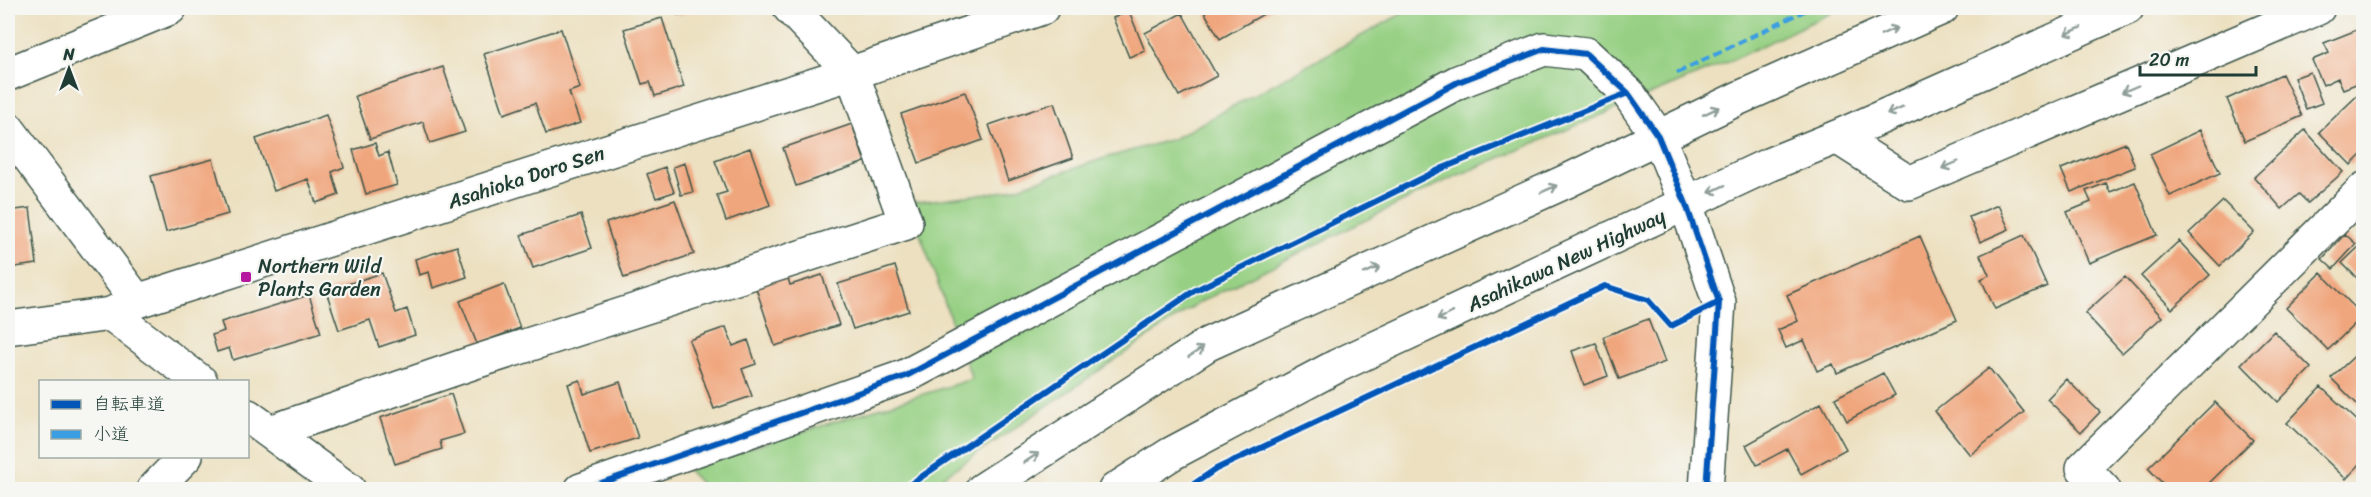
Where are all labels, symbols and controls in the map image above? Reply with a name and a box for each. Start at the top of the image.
one-way arrow [1879,25,1897,37]
one-way arrow [2065,26,2083,38]
north arrow [39,39,99,99]
scale bar [2140,39,2256,77]
text: N [62,40,75,69]
text: 20 m [2149,44,2189,76]
one-way arrow [2121,83,2139,95]
one-way arrow [1701,105,1719,117]
one-way arrow [1887,105,1905,117]
street label: Asahioka Doro Sen [442,136,609,220]
one-way arrow [1942,160,1960,172]
one-way arrow [1540,183,1558,194]
one-way arrow [1708,184,1726,196]
street label: Asahikawa New Highway [1460,199,1672,322]
place label: Northern Wild Plants Garden [258,249,383,307]
one-way arrow [1363,263,1381,274]
marker: Northern Wild Plants Garden [239,270,253,284]
one-way arrow [1436,311,1454,322]
one-way arrow [1187,346,1204,359]
legend [39,380,249,458]
text: 自転車道 [93,388,165,420]
text: 小道 [93,418,129,450]
one-way arrow [1023,452,1039,464]

